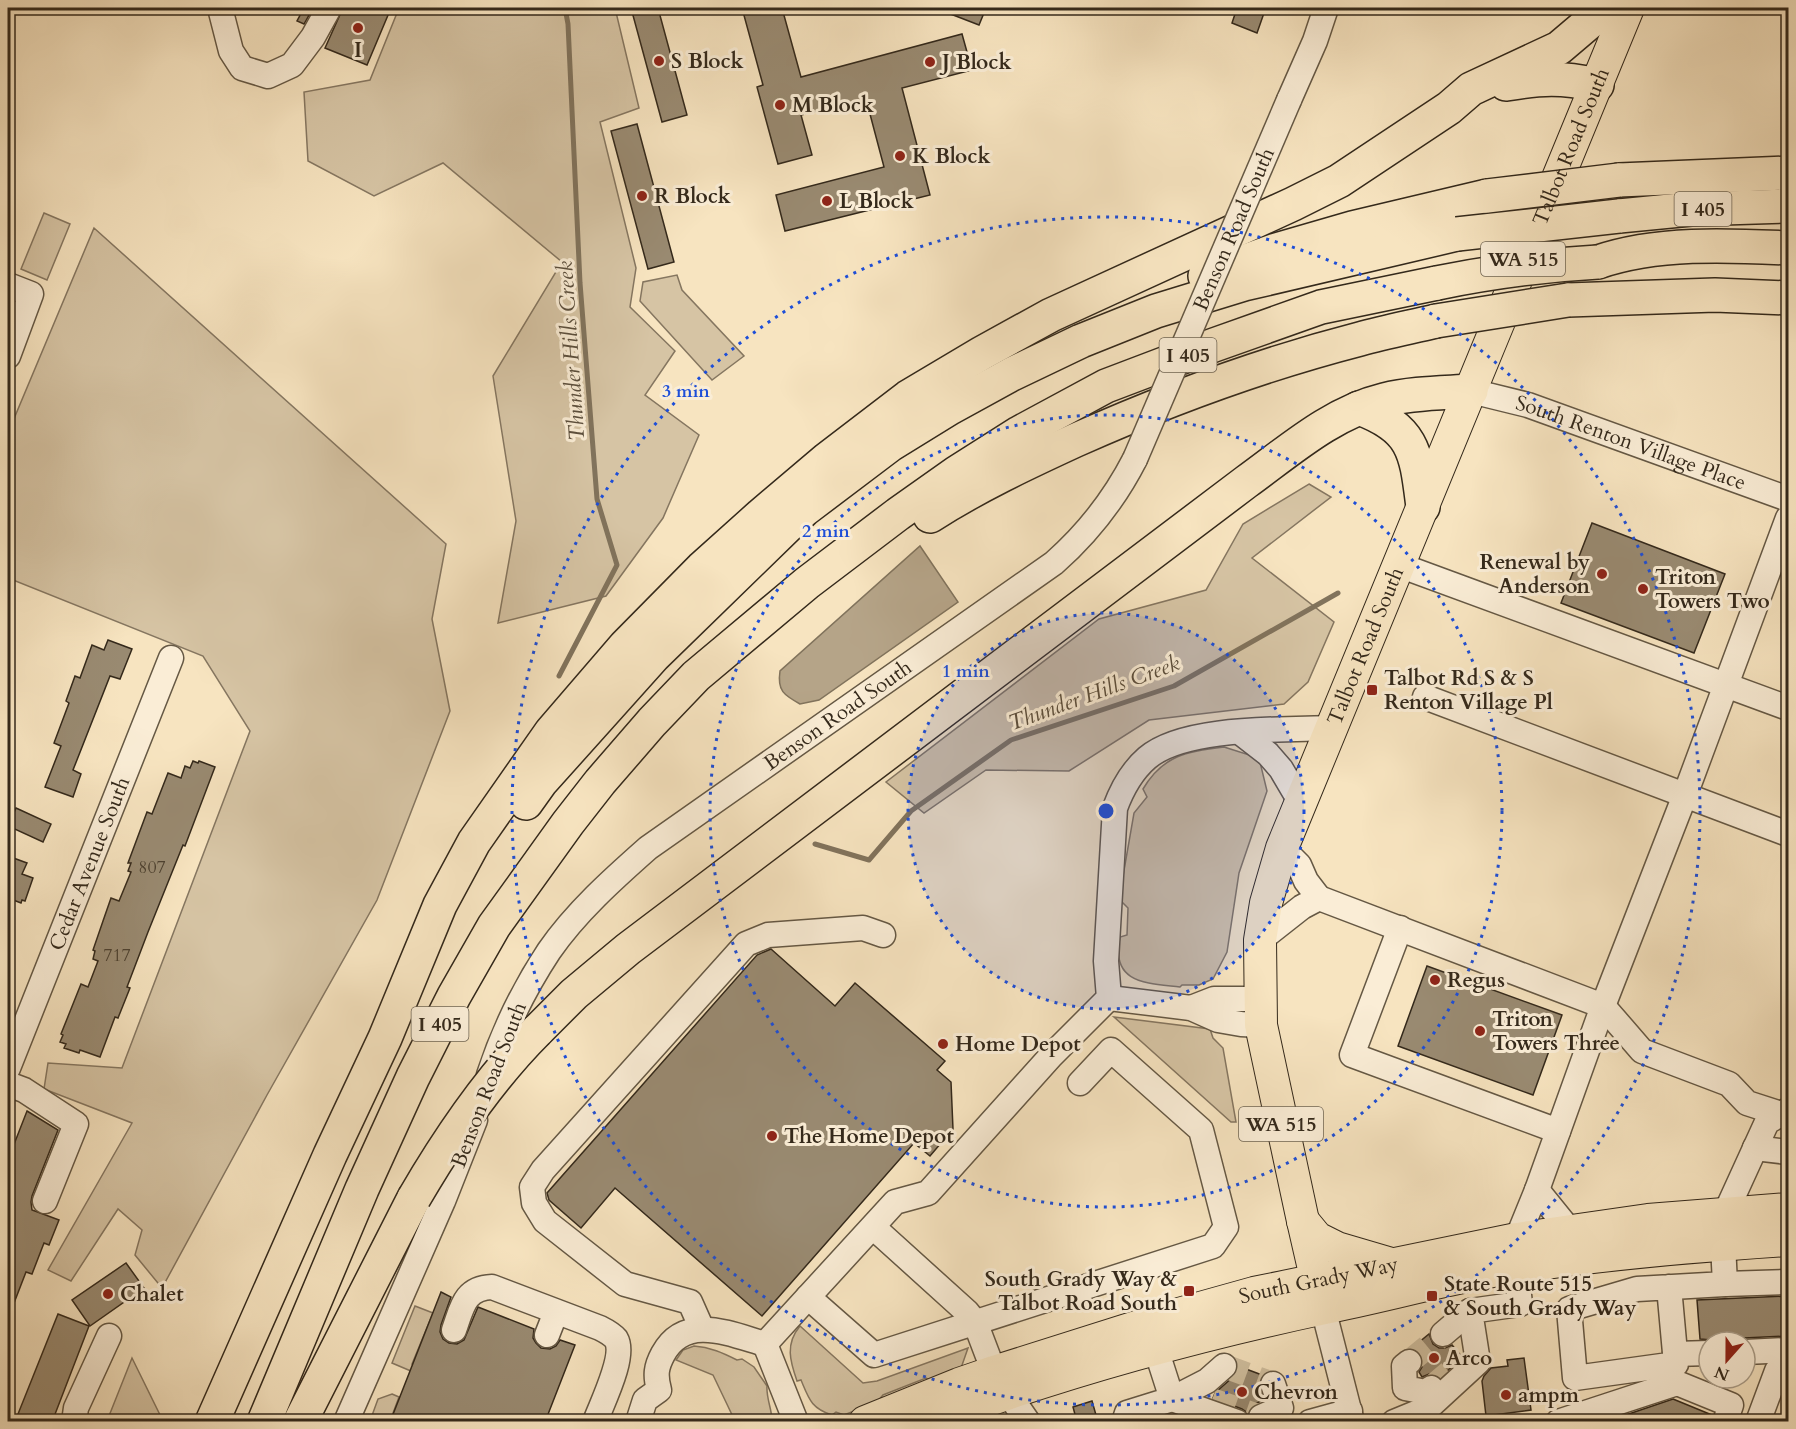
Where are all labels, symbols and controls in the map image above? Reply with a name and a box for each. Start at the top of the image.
marker: I [351,21,365,35]
place label: I [354,36,362,65]
place label: S Block [671,47,744,76]
place label: J Block [939,48,1012,77]
marker: S Block [652,54,666,68]
marker: J Block [923,55,937,69]
street label: Talbot Road South [1525,63,1616,230]
place label: M Block [792,91,874,120]
marker: M Block [773,98,787,112]
place label: K Block [912,142,991,171]
street label: Benson Road South [1186,143,1282,315]
marker: K Block [893,149,907,163]
place label: R Block [654,182,731,211]
place label: L Block [839,187,914,216]
marker: R Block [635,189,649,203]
road number: I 405 [1674,192,1732,226]
marker: L Block [820,194,834,208]
road number: WA 515 [1481,242,1565,276]
water label: Thunder Hills Creek [550,260,592,442]
road number: I 405 [1160,338,1216,372]
text: 3 min [662,379,710,404]
street label: South Renton Village Place [1513,388,1750,497]
text: 2 min [802,519,850,544]
place label: Renewal by Anderson [1479,548,1590,601]
street label: Talbot Road South [1320,562,1411,729]
place label: Triton Towers Two [1655,563,1770,616]
marker: Renewal by Anderson [1595,567,1609,581]
marker: Triton Towers Two [1636,582,1650,596]
water label: Thunder Hills Creek [1004,648,1184,738]
street label: Benson Road South [758,652,918,777]
text: 1 min [942,659,990,684]
place label: Talbot Rd S & S Renton Village Pl [1384,664,1553,717]
marker: Talbot Rd S & S Renton Village Pl [1365,683,1379,697]
street label: Cedar Avenue South [42,772,137,955]
centre of rings [1096,801,1116,821]
house number: 807 [138,855,166,880]
house number: 717 [103,943,131,968]
place label: Regus [1447,966,1505,995]
marker: Regus [1428,973,1442,987]
street label: Benson Road South [444,998,534,1172]
place label: Triton Towers Three [1492,1005,1620,1058]
road number: I 405 [412,1007,468,1041]
marker: Triton Towers Three [1473,1024,1487,1038]
place label: Home Depot [955,1030,1081,1059]
marker: Home Depot [936,1037,950,1051]
road number: WA 515 [1239,1107,1323,1141]
place label: The Home Depot [784,1122,954,1151]
marker: The Home Depot [765,1129,779,1143]
street label: South Grady Way [1236,1249,1401,1311]
place label: South Grady Way & Talbot Road South [985,1265,1178,1318]
place label: State Route 515 & South Grady Way [1444,1270,1636,1323]
place label: Chalet [120,1280,184,1309]
marker: South Grady Way & Talbot Road South [1182,1284,1196,1298]
marker: Chalet [101,1287,115,1301]
marker: State Route 515 & South Grady Way [1425,1289,1439,1303]
north arrow [1697,1330,1757,1390]
place label: Arco [1446,1344,1492,1373]
marker: Arco [1427,1351,1441,1365]
text: N [1711,1360,1732,1386]
place label: Chevron [1254,1378,1338,1407]
place label: ampm [1518,1381,1580,1410]
marker: Chevron [1235,1385,1249,1399]
marker: ampm [1499,1388,1513,1402]

